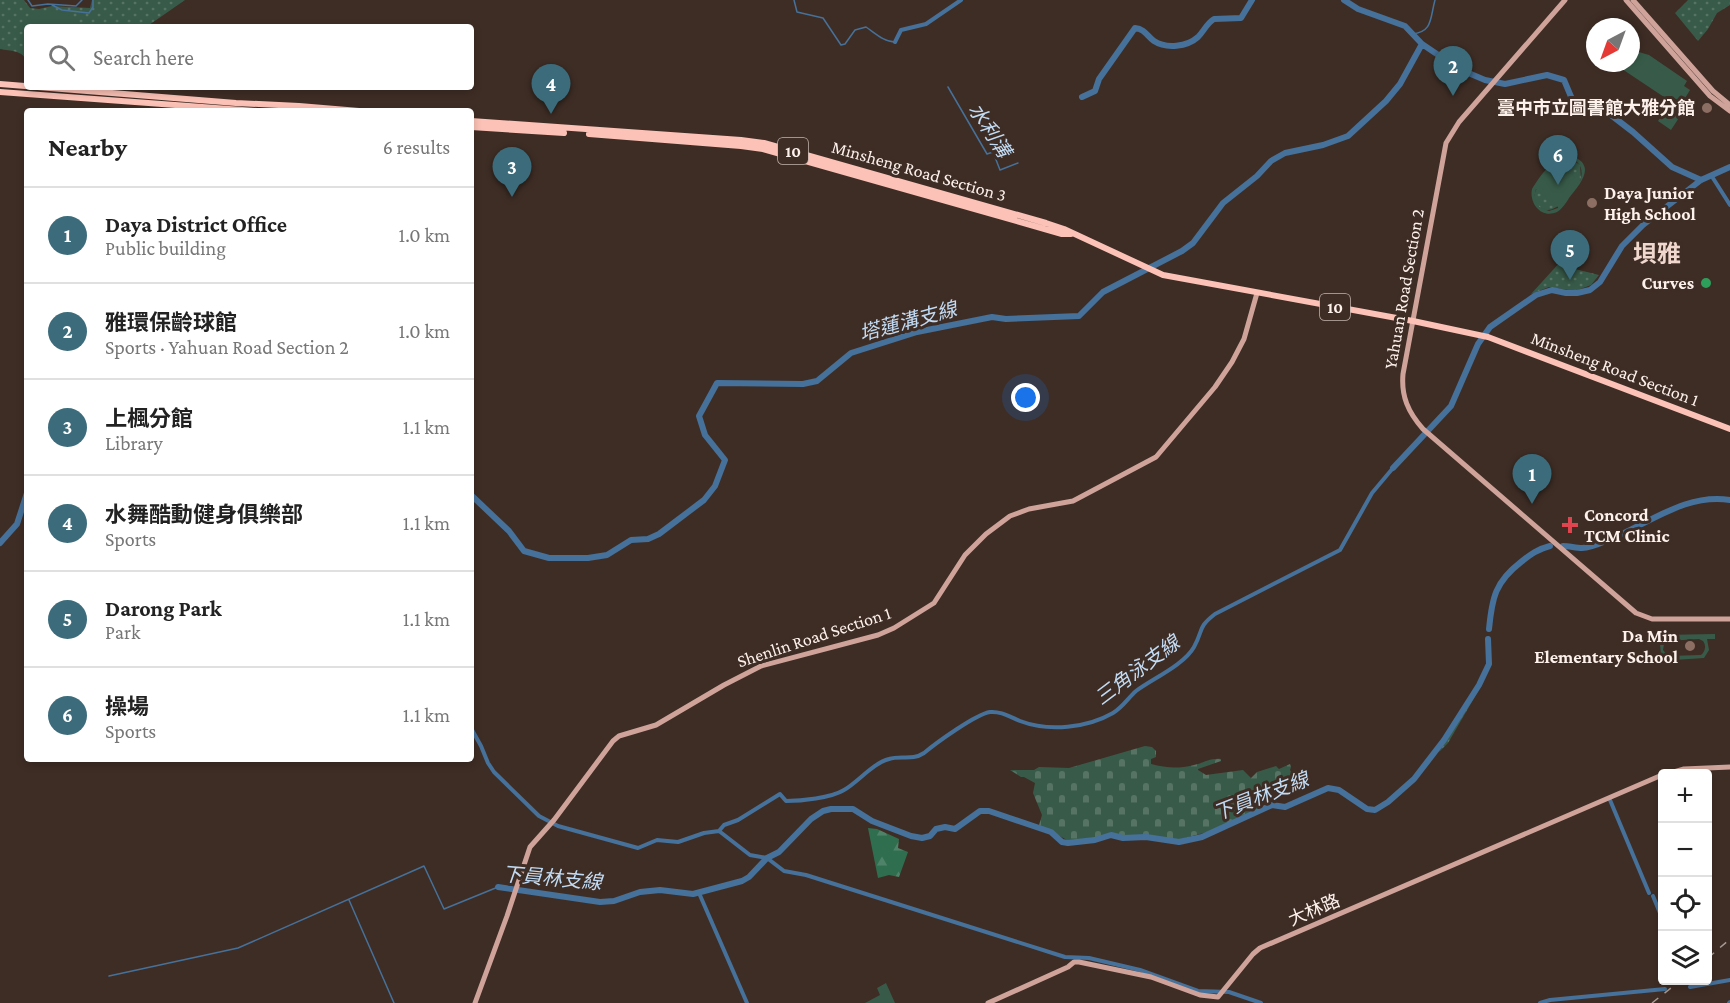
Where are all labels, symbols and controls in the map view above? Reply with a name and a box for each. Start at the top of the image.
north arrow [1586,18,1640,72]
search box [24,24,474,90]
icon: search [45,41,78,74]
text: Search here [93,45,194,70]
pin: 2 [1434,46,1472,96]
pin: 4 [532,64,570,114]
place label: 臺中市立圖書館大雅分館 [1497,98,1695,118]
water label: 水利溝 [964,99,1017,164]
marker: 臺中市立圖書館大雅分館 [1700,101,1714,115]
text: Nearby [48,133,127,162]
text: 6 results [383,136,450,158]
pin: 6 [1538,136,1578,185]
street label: Minsheng Road Section 3 [829,137,1009,205]
road number: 10 [778,138,808,164]
pin: 3 [492,148,532,197]
place label: Daya Junior High School [1604,183,1696,224]
marker: Daya Junior High School [1585,196,1599,210]
street label: Yahuan Road Section 2 [1380,207,1428,371]
text: Daya District Office [105,212,287,237]
text: 1 [64,224,71,246]
text: 1.0 km [399,224,450,246]
pin: 5 [1550,230,1590,280]
text: Public building [105,237,226,259]
district label: 垻雅 [1633,240,1681,267]
place label: Curves [1641,273,1694,293]
marker: Curves [1699,276,1713,290]
road number: 10 [1320,294,1350,320]
water label: 塔蓮溝支線 [857,297,961,345]
text: 雅環保齡球館 [105,310,237,335]
text: 2 [62,320,73,342]
text: 1.0 km [399,320,450,342]
street label: Minsheng Road Section 1 [1528,328,1702,410]
text: Sports · Yahuan Road Section 2 [105,336,349,358]
your location [1011,383,1040,412]
text: 上楓分館 [105,406,193,431]
text: 3 [63,416,72,438]
text: 1.1 km [403,416,450,438]
text: Library [105,432,163,454]
pin: 1 [1512,454,1552,504]
text: 水舞酷動健身俱樂部 [105,502,303,527]
place label: Concord TCM Clinic [1584,505,1670,546]
text: 4 [62,512,73,534]
text: 1.1 km [403,512,450,534]
marker: Concord TCM Clinic [1561,516,1579,534]
text: Sports [105,528,156,550]
text: Darong Park [105,596,222,621]
street label: Shenlin Road Section 1 [735,603,893,671]
text: 5 [63,608,72,630]
text: 1.1 km [403,608,450,630]
text: Park [105,621,141,643]
place label: Da Min Elementary School [1534,626,1679,667]
water label: 三角泳支線 [1090,630,1185,709]
marker: Da Min Elementary School [1683,639,1697,653]
text: 操場 [105,694,149,719]
text: 6 [62,704,73,726]
text: 1.1 km [403,704,450,726]
text: Sports [105,720,156,742]
water label: 下員林支線 [1210,767,1313,824]
map controls [1658,769,1712,985]
button: + [1658,769,1712,823]
button: − [1658,823,1712,877]
water label: 下員林支線 [501,863,605,893]
button: locate [1658,877,1712,931]
street label: 大林路 [1285,890,1343,930]
button: layers [1658,931,1712,985]

